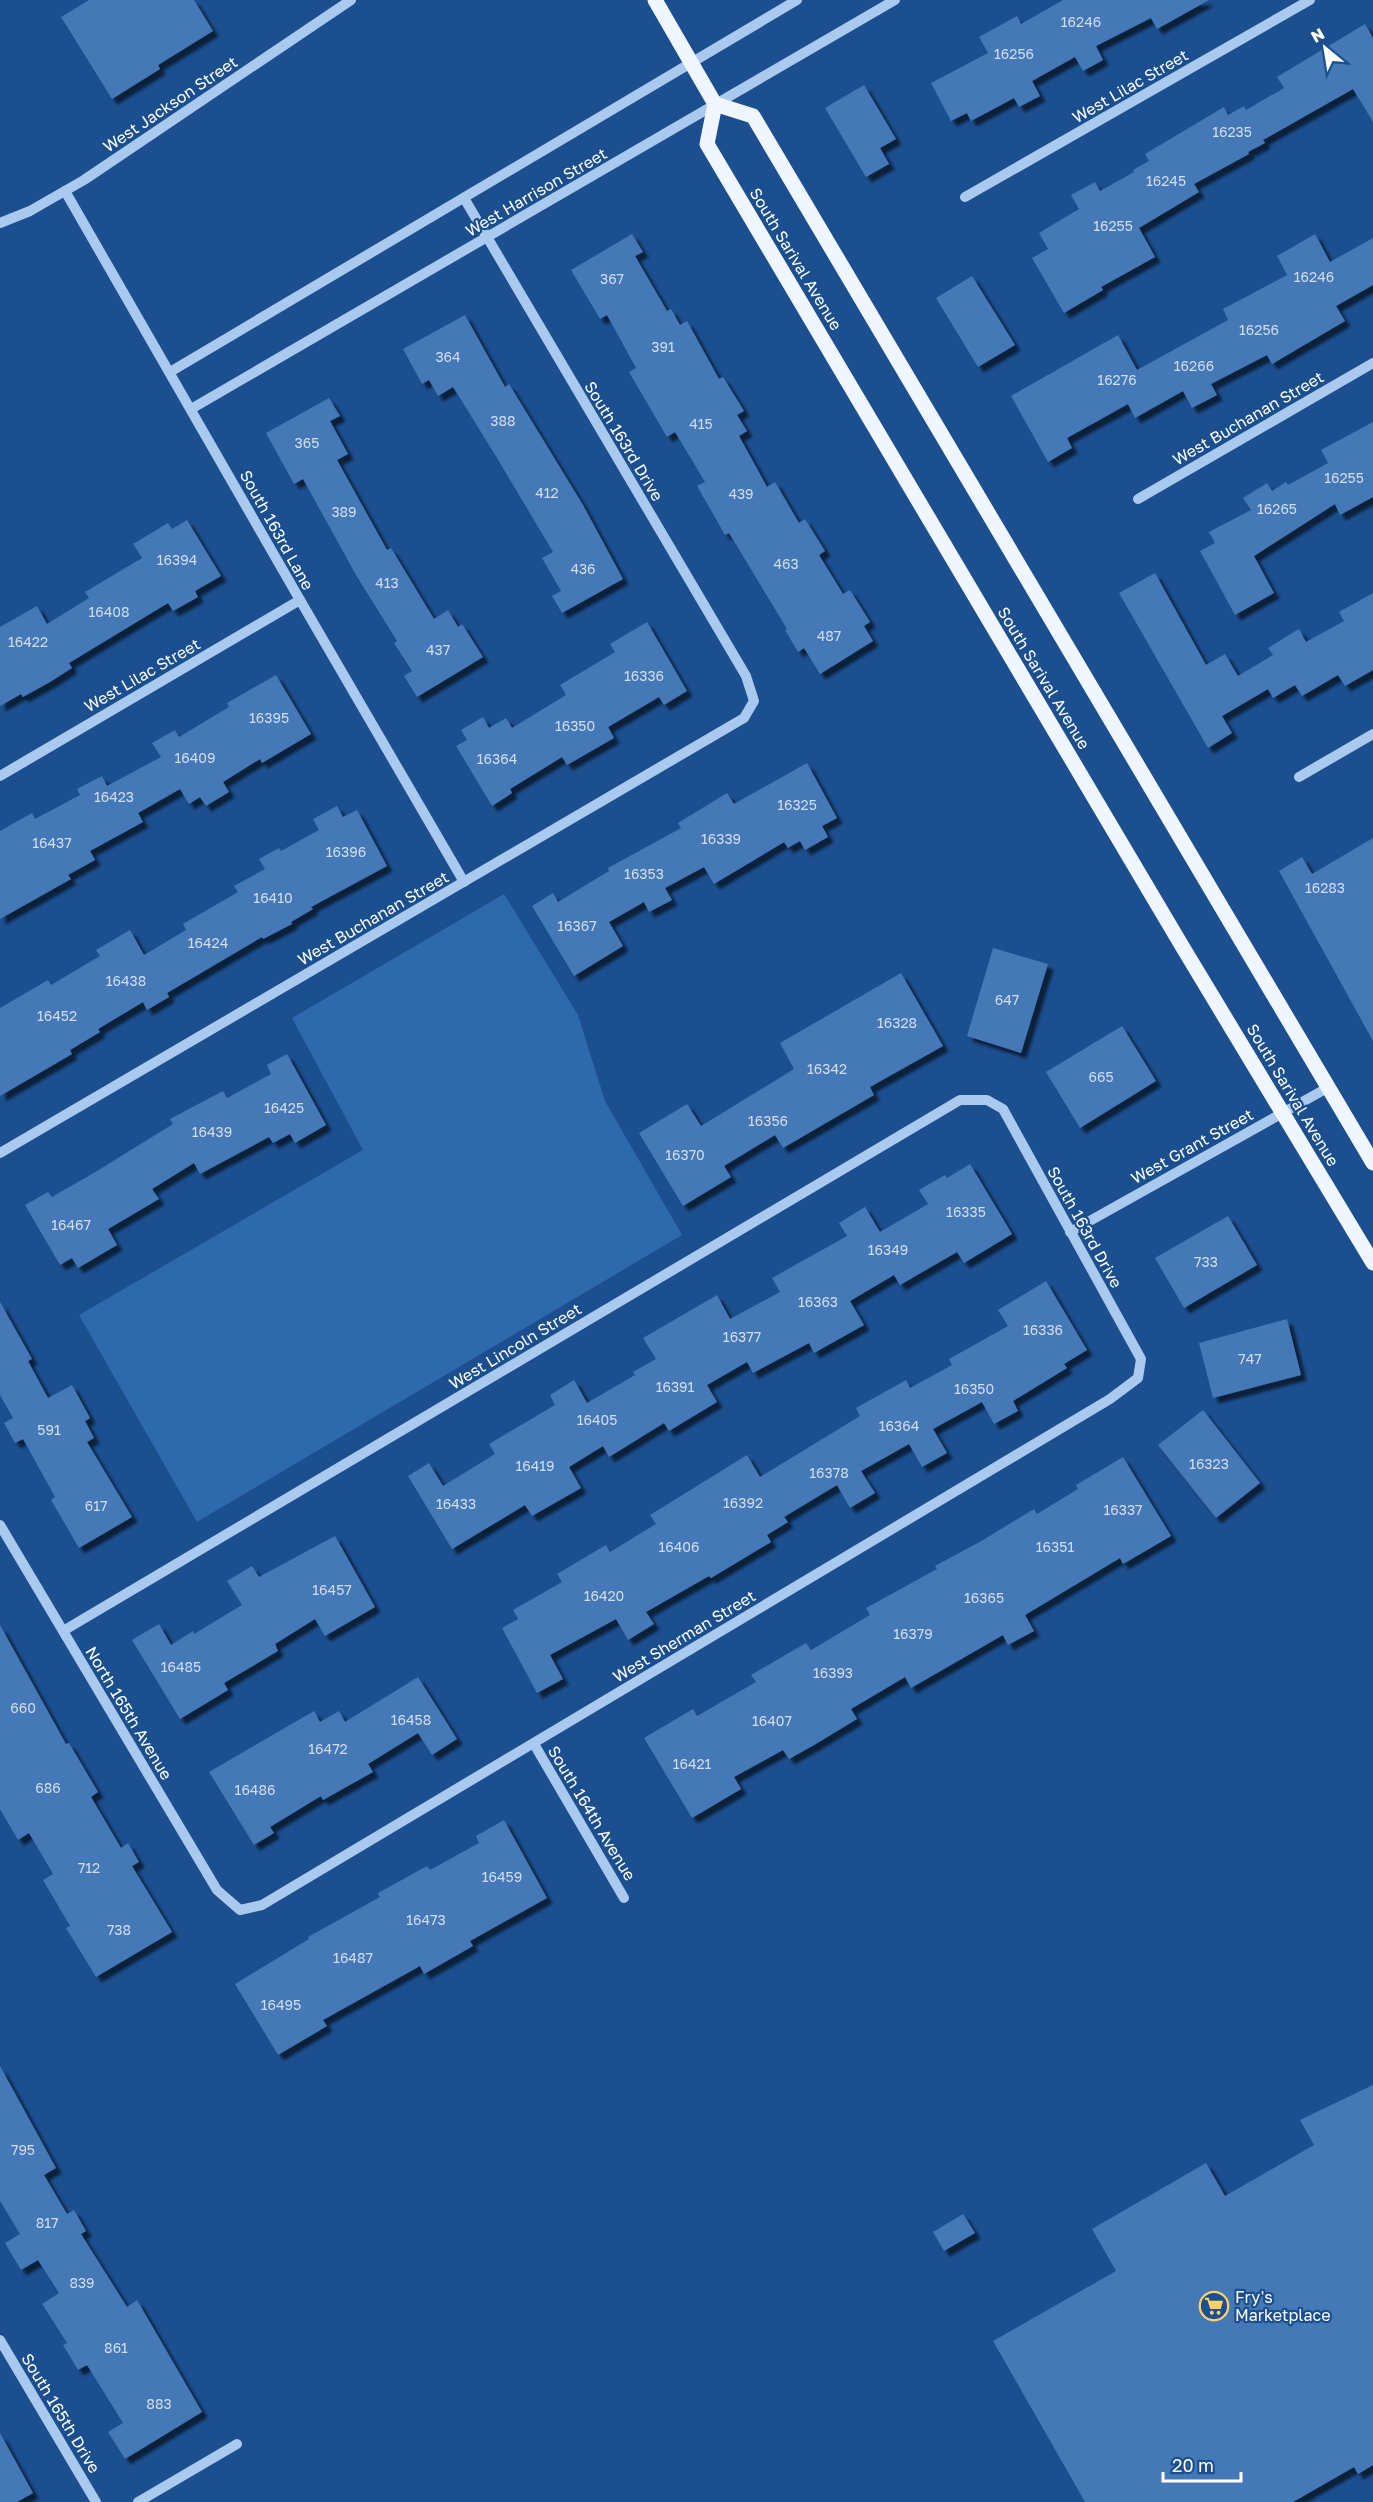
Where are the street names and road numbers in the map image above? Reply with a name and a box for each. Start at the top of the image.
street label: West Lilac Street [1068,45,1192,127]
street label: West Jackson Street [99,52,241,156]
street label: West Harrison Street [462,143,610,241]
street label: South Sarival Avenue [746,184,846,334]
street label: West Buchanan Street [1169,367,1327,469]
street label: South 163rd Drive [580,378,668,504]
street label: South 163rd Lane [236,467,318,593]
street label: South Sarival Avenue [994,603,1094,753]
street label: West Lilac Street [80,634,204,716]
street label: West Buchanan Street [294,867,452,969]
street label: South Sarival Avenue [1243,1020,1343,1170]
street label: West Grant Street [1127,1104,1257,1188]
street label: South 163rd Drive [1043,1163,1127,1291]
street label: West Lincoln Street [445,1299,585,1393]
street label: West Sherman Street [609,1585,759,1687]
street label: North 165th Avenue [81,1643,177,1783]
street label: South 164th Avenue [544,1742,640,1884]
street label: South 165th Drive [17,2349,105,2477]

